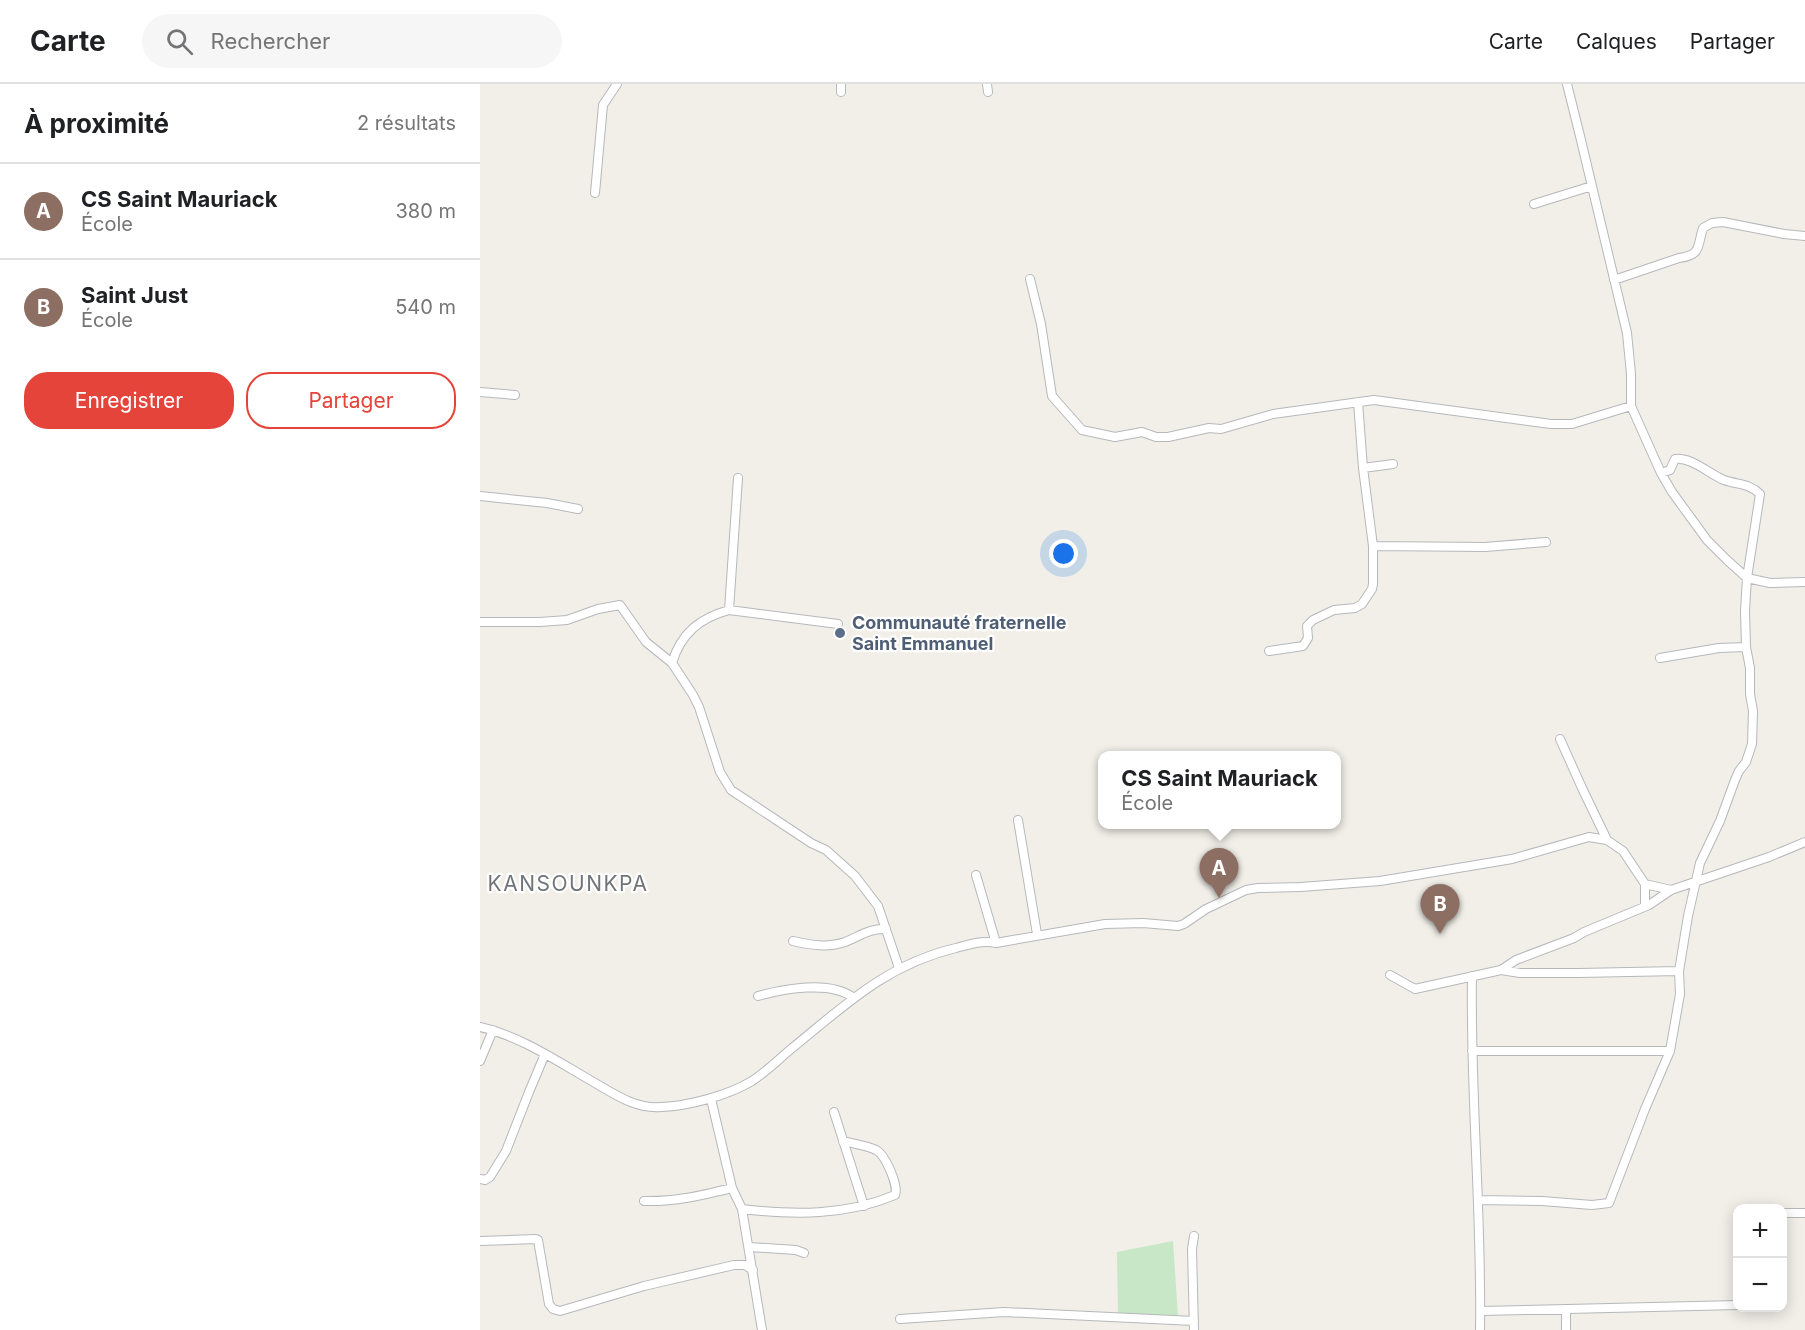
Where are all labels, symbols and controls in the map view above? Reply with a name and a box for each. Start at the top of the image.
search box [142,14,562,68]
text: Carte [30,24,106,58]
icon: search [163,25,196,58]
text: Rechercher [211,28,330,54]
text: Carte [1489,29,1543,54]
text: Calques [1576,29,1657,54]
text: Partager [1690,29,1775,54]
text: À proximité [24,108,169,139]
text: 2 résultats [357,111,456,135]
text: CS Saint Mauriack [81,186,278,212]
text: A [36,199,51,223]
text: 380 m [396,199,456,223]
text: École [81,212,133,236]
text: Saint Just [81,282,188,308]
text: B [37,295,50,319]
text: 540 m [395,295,456,319]
text: École [81,308,133,332]
button: Enregistrer [24,372,234,429]
button: Partager [246,372,456,429]
your location [1049,539,1078,568]
place label: Communauté fraternelle Saint Emmanuel [852,612,1067,654]
marker: Communauté fraternelle Saint Emmanuel [833,626,847,640]
popup [1098,751,1341,829]
text: CS Saint Mauriack [1121,765,1318,791]
text: École [1121,791,1173,815]
pin: A [1200,848,1238,898]
district label: KANSOUNKPA [488,871,648,896]
pin: B [1420,884,1460,934]
map controls [1733,1204,1787,1312]
button: + [1733,1204,1787,1258]
button: − [1733,1258,1787,1312]

